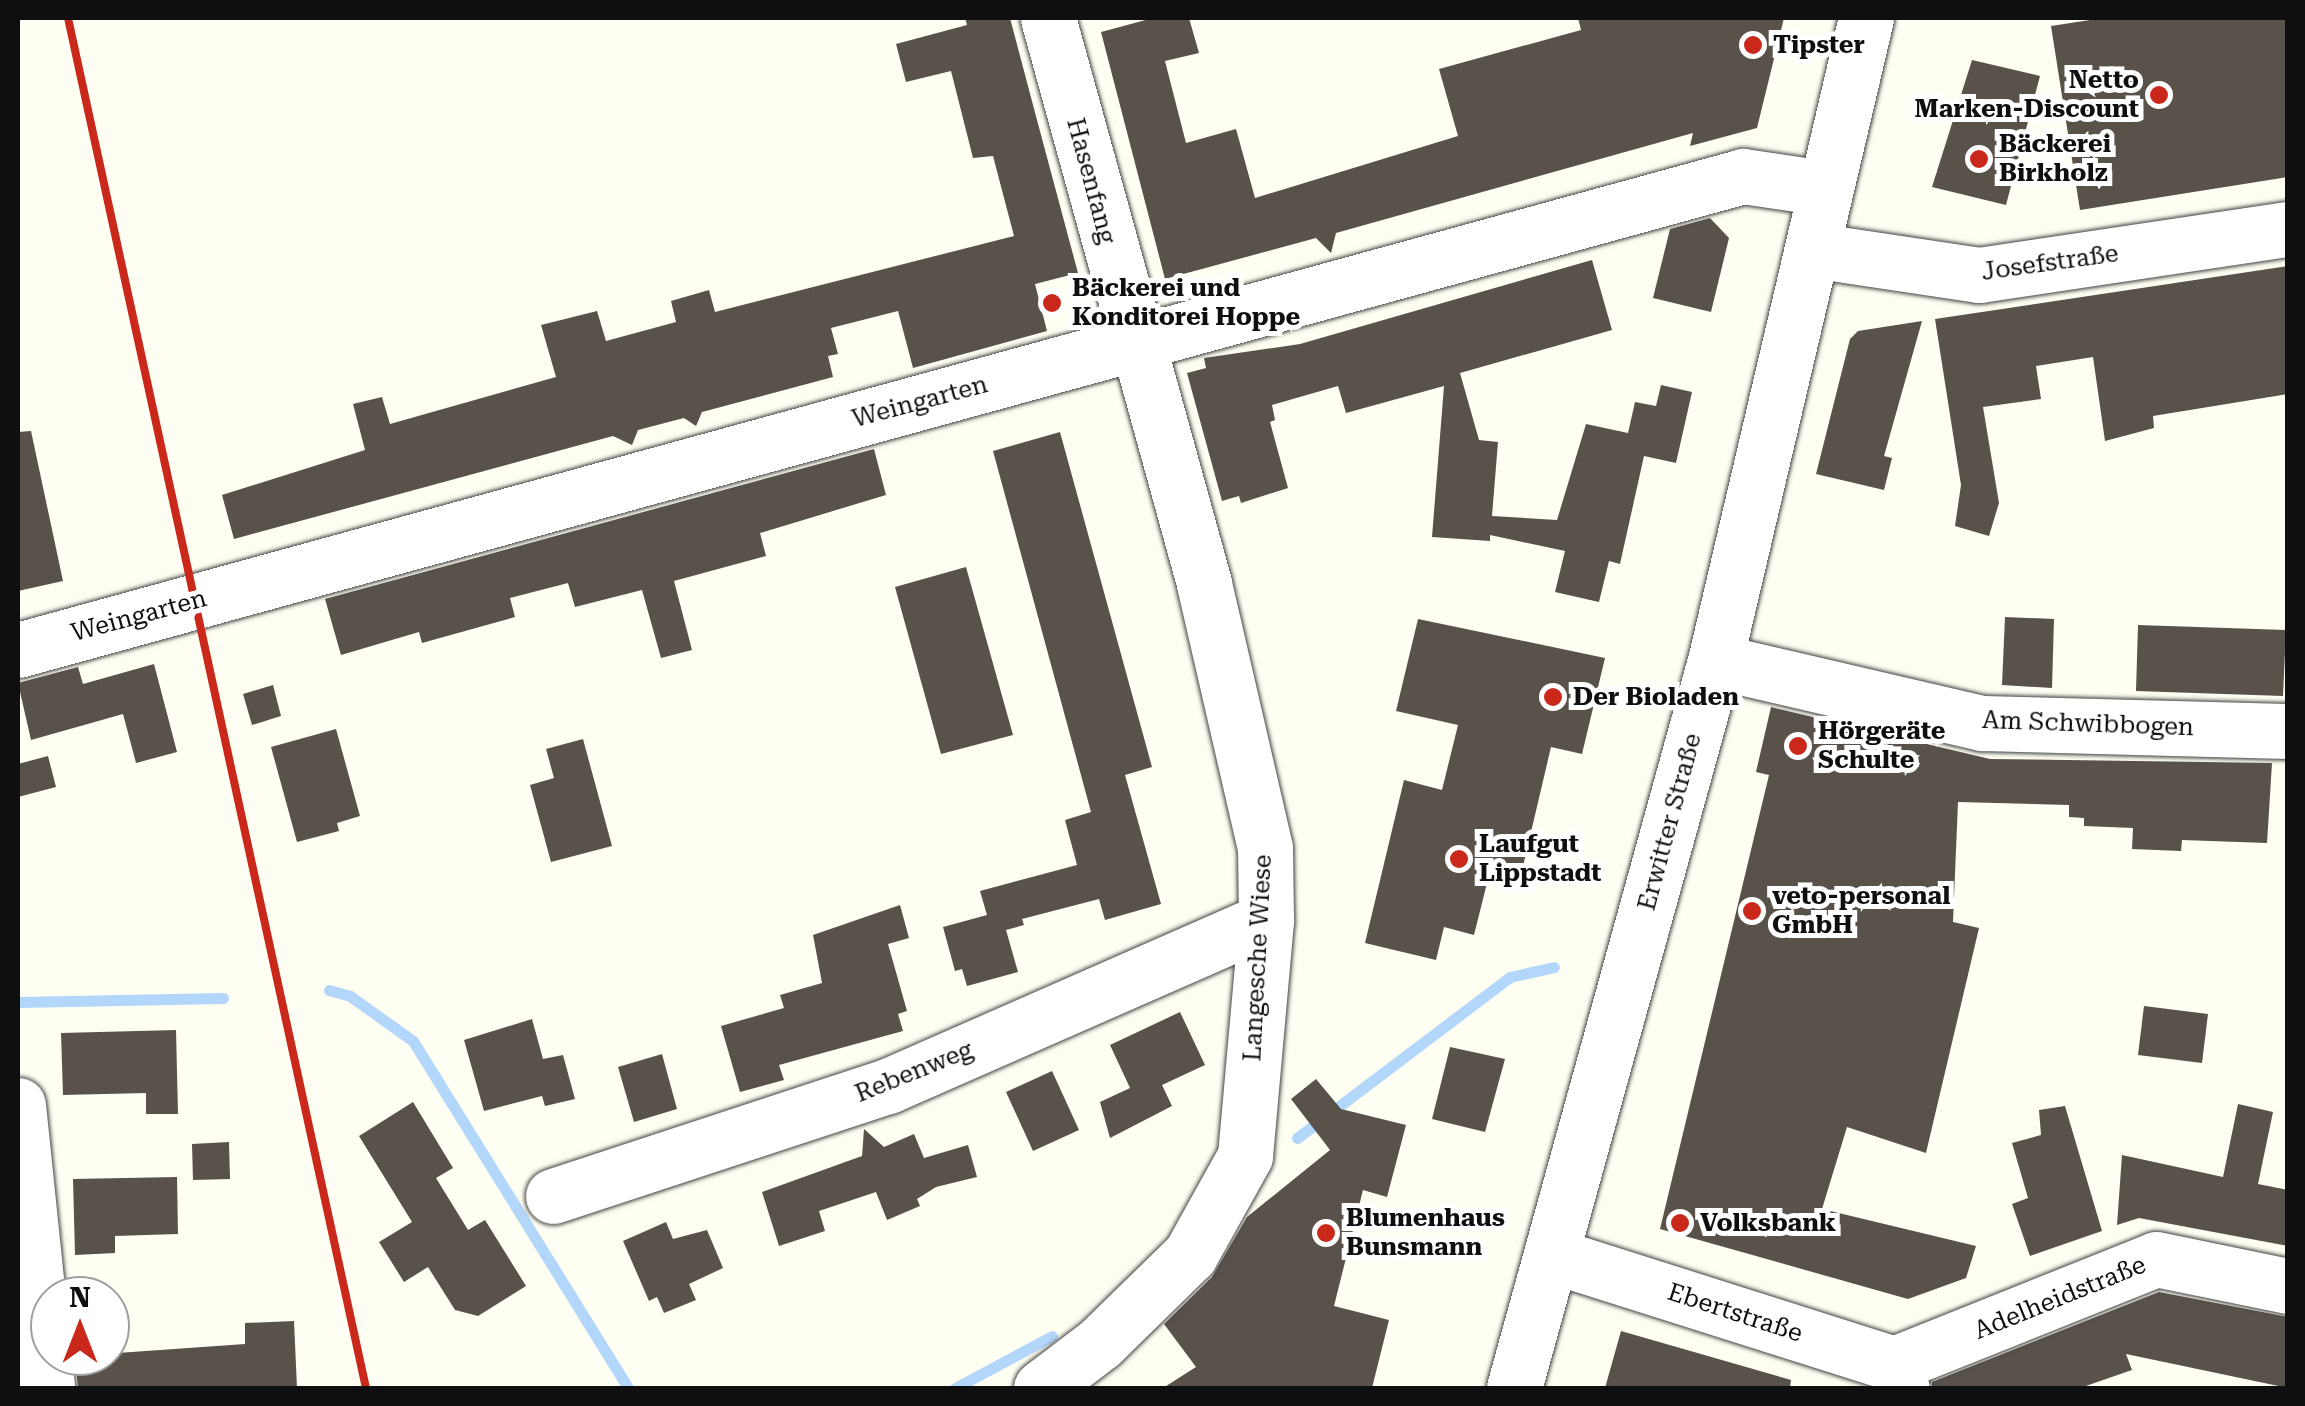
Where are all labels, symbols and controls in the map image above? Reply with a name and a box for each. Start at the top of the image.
place label: Tipster [1773,30,1865,60]
marker: Tipster [1742,34,1764,56]
place label: Netto Marken-Discount [1914,66,2139,125]
marker: Netto Marken-Discount [2148,84,2170,106]
street label: Hasenfang [1060,115,1122,247]
place label: Bäckerei Birkholz [1999,130,2111,189]
marker: Bäckerei Birkholz [1968,148,1990,170]
street label: Josefstraße [1980,239,2120,287]
place label: Bäckerei und Konditorei Hoppe [1072,274,1300,333]
marker: Bäckerei und Konditorei Hoppe [1041,292,1063,314]
street label: Weingarten [849,370,991,434]
street label: Weingarten [68,584,210,648]
place label: Der Bioladen [1573,682,1739,712]
marker: Der Bioladen [1542,686,1564,708]
street label: Am Schwibbogen [1982,705,2194,743]
place label: Hörgeräte Schulte [1818,717,1945,776]
street label: Erwitter Straße [1632,730,1708,914]
marker: Hörgeräte Schulte [1787,735,1809,757]
place label: Laufgut Lippstadt [1479,830,1601,889]
marker: Laufgut Lippstadt [1448,848,1470,870]
street label: Langesche Wiese [1238,854,1278,1062]
place label: veto-personal GmbH [1772,882,1950,941]
marker: veto-personal GmbH [1741,900,1763,922]
street label: Rebenweg [851,1035,977,1109]
place label: Blumenhaus Bunsmann [1346,1204,1505,1263]
place label: Volksbank [1700,1208,1836,1238]
marker: Volksbank [1669,1212,1691,1234]
marker: Blumenhaus Bunsmann [1315,1222,1337,1244]
street label: Adelheidstraße [1970,1250,2150,1346]
north arrow [30,1276,130,1376]
street label: Ebertstraße [1664,1277,1806,1349]
text: N [69,1281,91,1314]

